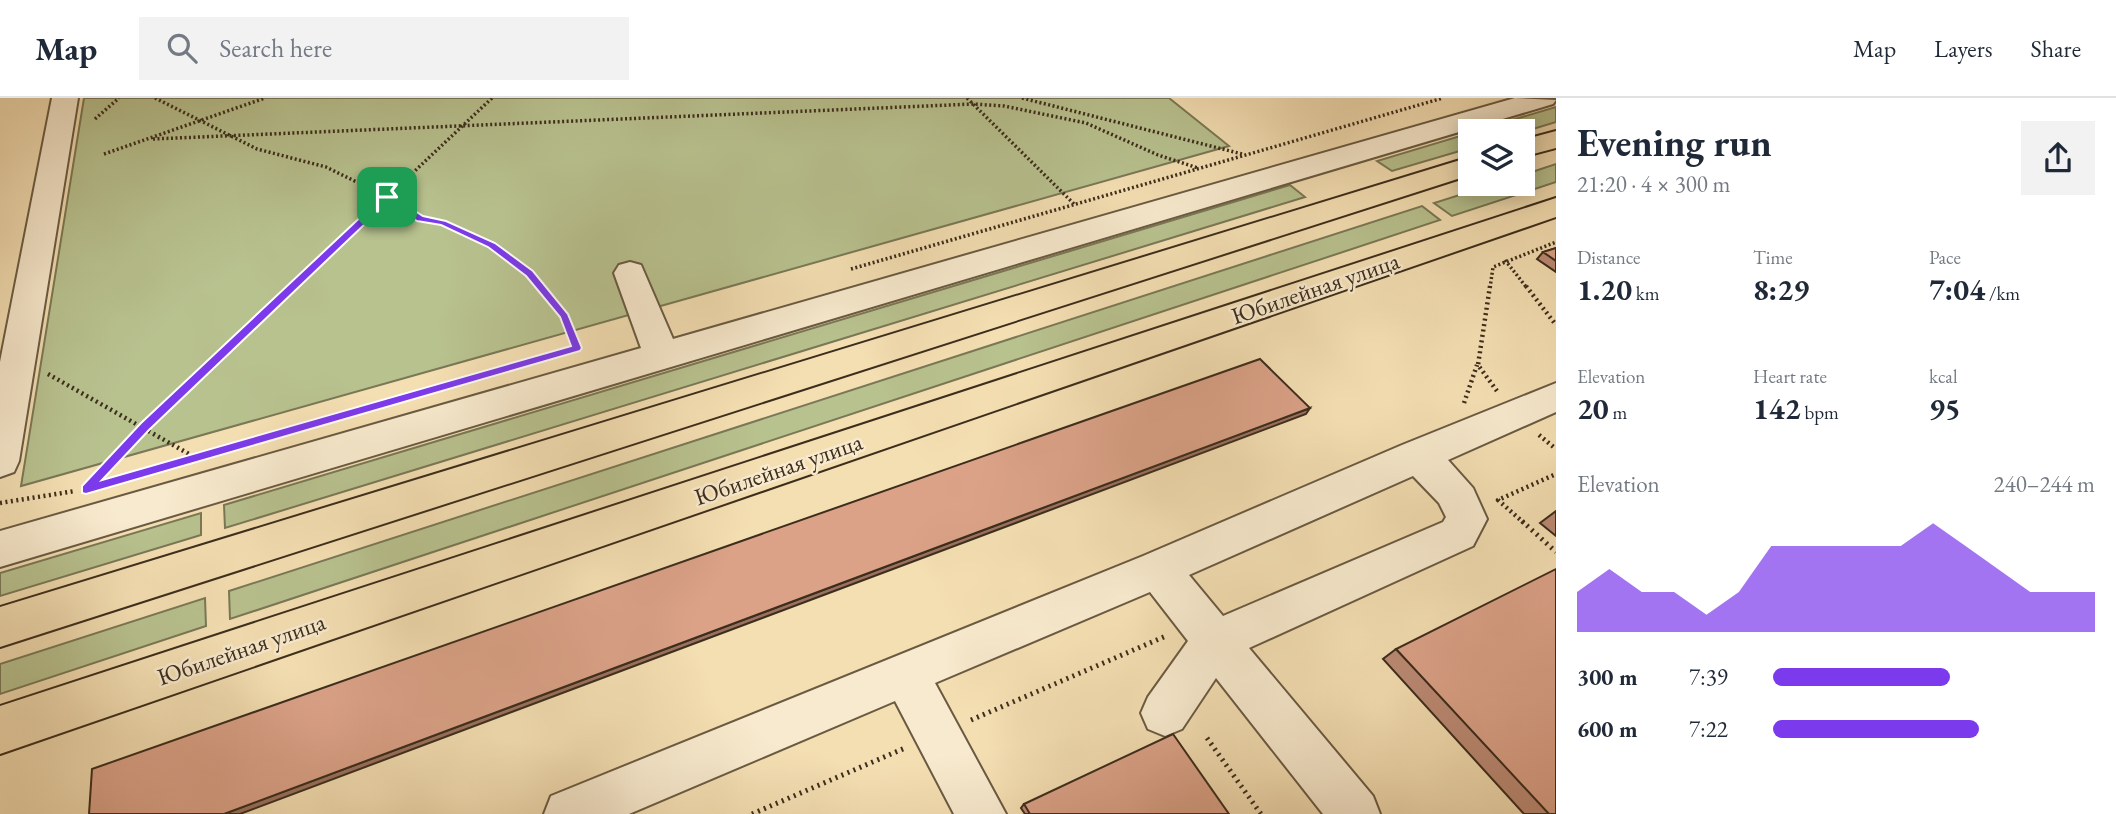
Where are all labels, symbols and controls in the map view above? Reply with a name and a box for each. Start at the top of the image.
search box [139,17,629,80]
text: Map [35,27,97,70]
icon: search [163,29,201,67]
text: Search here [219,31,332,65]
text: Map [1853,33,1896,64]
text: Layers [1934,33,1993,64]
text: Share [2031,33,2081,64]
text: Evening run [1577,118,1772,167]
map controls [1458,119,1535,196]
button: layers [1458,119,1535,196]
button: share [2021,121,2095,195]
pin [357,167,417,227]
text: 21:20 · 4 × 300 m [1577,169,1730,199]
icon: arrive [368,178,406,216]
street label: Юбилейная улица [1227,245,1404,331]
text: Distance [1577,245,1640,270]
text: Time [1753,245,1793,270]
text: Pace [1929,245,1961,270]
text: 1.20 [1577,270,1632,309]
text: 8:29 [1753,270,1809,309]
text: 7:04 [1929,270,1985,309]
text: km [1632,281,1660,306]
text: /km [1985,281,2020,306]
text: Elevation [1577,364,1645,389]
text: Heart rate [1753,364,1827,389]
text: kcal [1929,364,1958,389]
text: 20 [1577,389,1609,428]
text: 142 [1753,389,1801,428]
text: 95 [1929,389,1961,428]
text: m [1609,400,1627,425]
text: bpm [1801,400,1839,425]
street label: Юбилейная улица [690,426,867,512]
text: Elevation [1577,469,1660,499]
text: 240–244 m [1994,469,2095,499]
street label: Юбилейная улица [153,606,330,692]
text: 300 m [1577,662,1638,692]
text: 7:39 [1689,662,1728,692]
text: 600 m [1577,714,1638,744]
text: 7:22 [1689,714,1728,744]

